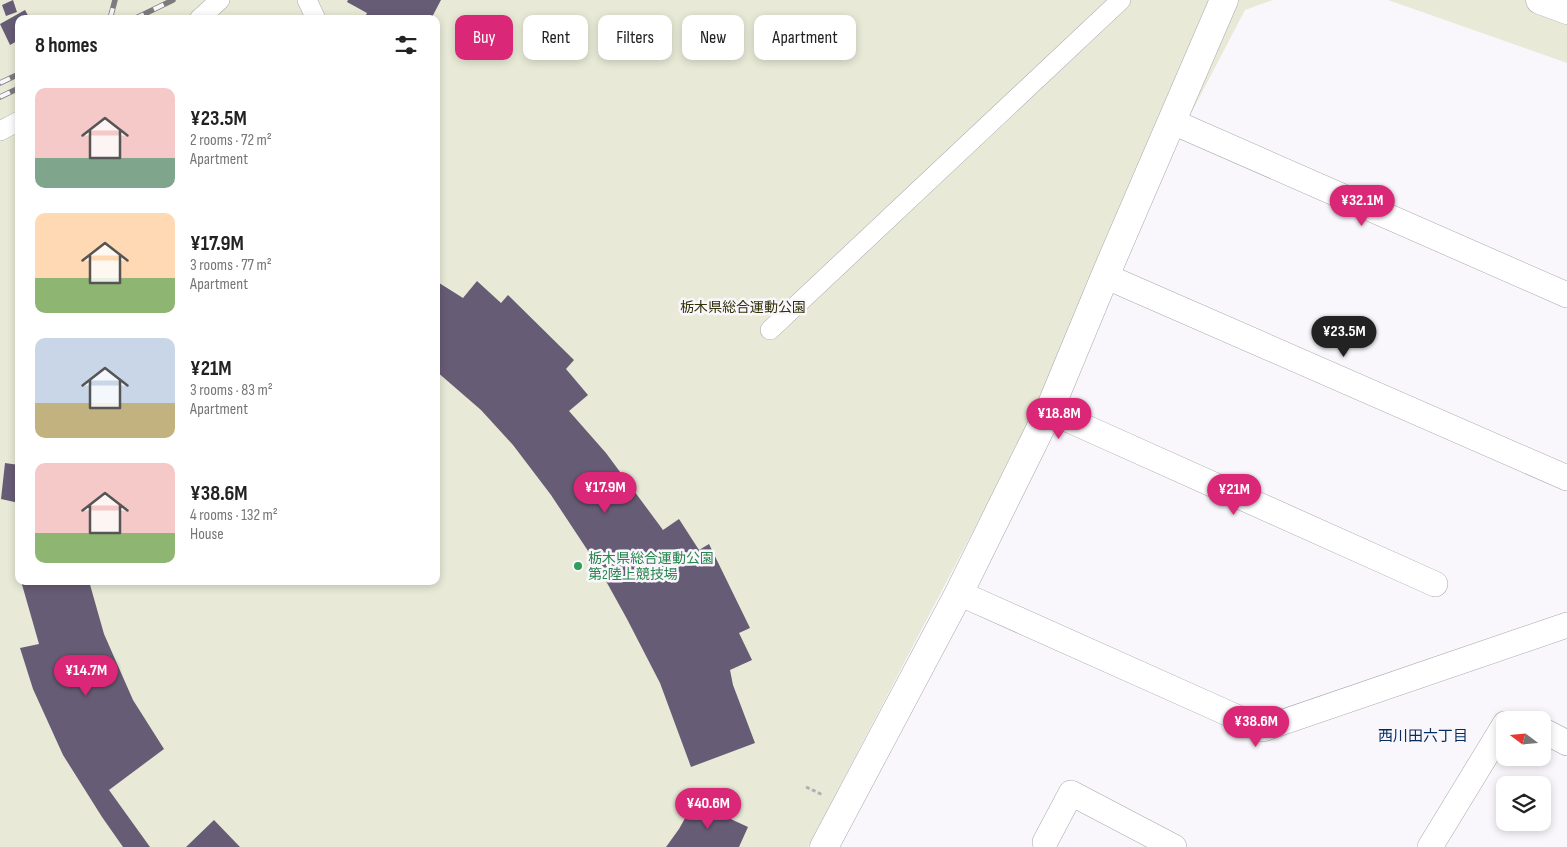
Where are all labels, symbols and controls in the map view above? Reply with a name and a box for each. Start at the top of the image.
chip: Buy [455,15,513,60]
chip: Rent [523,15,588,60]
chip: Filters [598,15,672,60]
chip: New [682,15,744,60]
chip: Apartment [754,15,856,60]
icon: filters [392,31,420,59]
text: 8 homes [35,33,98,58]
text: ¥23.5M [190,106,247,131]
icon: home [75,108,135,168]
text: 2 rooms · 72 m² [190,131,272,150]
text: Apartment [190,150,248,169]
pin: ¥32.1M [1321,184,1403,227]
text: ¥32.1M [1341,191,1383,210]
text: ¥17.9M [190,231,244,256]
icon: home [75,233,135,293]
text: 3 rooms · 77 m² [190,256,272,275]
text: Apartment [190,275,248,294]
park label: 栃木県総合運動公園 [680,299,806,316]
pin: ¥23.5M [1303,316,1385,358]
text: ¥23.5M [1322,322,1366,341]
text: ¥21M [190,356,232,381]
icon: home [75,358,135,418]
text: 3 rooms · 83 m² [190,381,273,400]
pin: ¥18.8M [1018,398,1100,440]
text: Apartment [190,400,248,419]
text: ¥18.8M [1037,404,1081,423]
pin: ¥17.9M [564,472,646,514]
pin: ¥21M [1204,474,1264,516]
text: ¥17.9M [585,478,626,497]
text: ¥21M [1218,480,1250,499]
text: ¥38.6M [190,481,248,506]
icon: home [75,483,135,543]
text: 4 rooms · 132 m² [190,506,278,525]
text: House [190,525,224,544]
place label: 栃木県総合運動公園 第2陸上競技場 [588,550,714,583]
marker: 栃木県総合運動公園 第2陸上競技場 [572,560,584,572]
pin: ¥14.7M [45,654,127,697]
text: ¥14.7M [65,661,107,680]
pin: ¥38.6M [1215,706,1297,748]
north arrow [1496,711,1551,766]
map controls [1496,711,1551,831]
text: ¥38.6M [1234,712,1278,731]
district label: 西川田六丁目 [1378,727,1468,746]
button: layers [1496,776,1551,831]
pin: ¥40.6M [667,788,749,830]
text: ¥40.6M [686,794,730,813]

